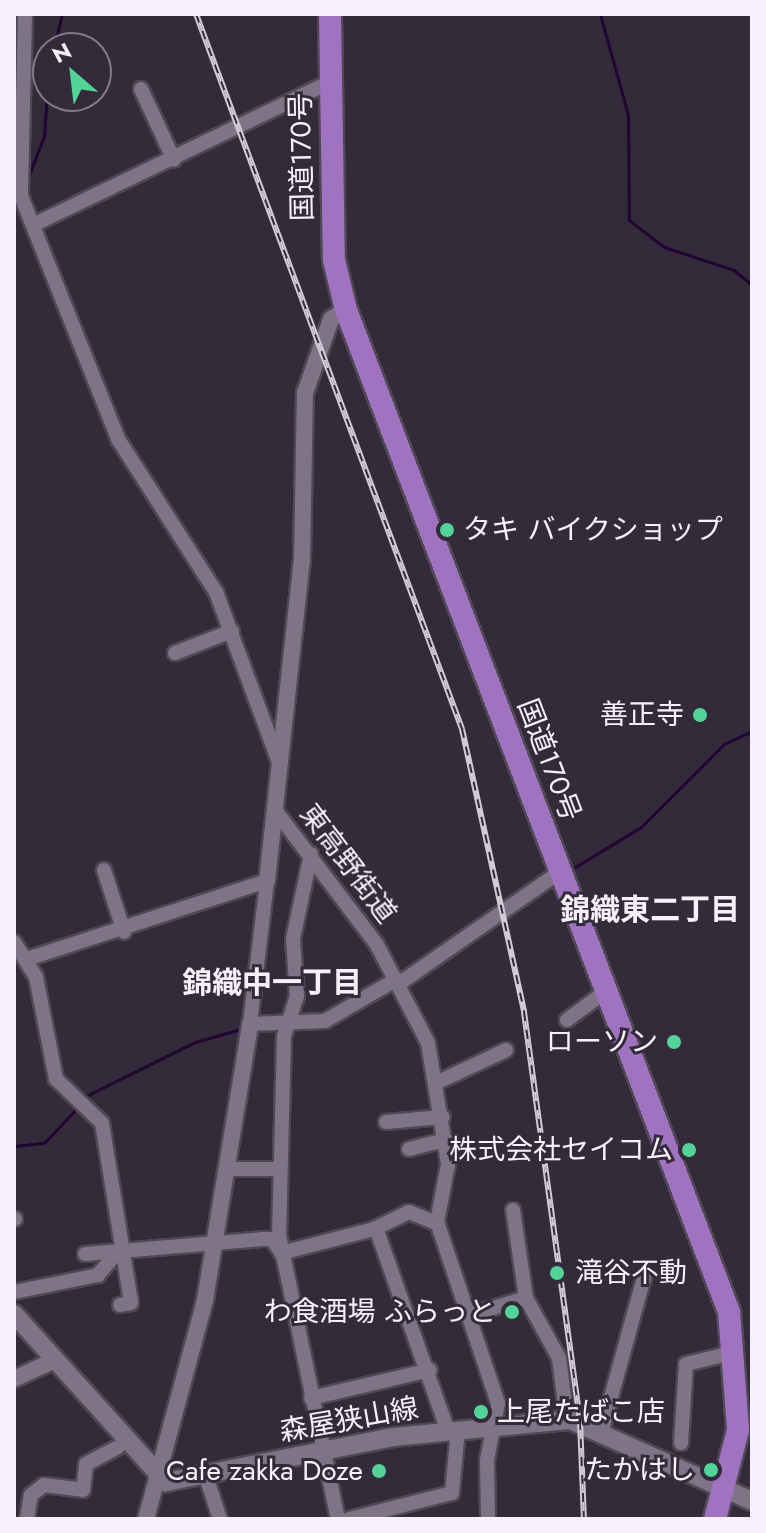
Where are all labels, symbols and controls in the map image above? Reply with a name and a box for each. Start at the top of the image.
north arrow [32,32,112,112]
text: N [46,34,77,71]
street label: 国道170号 [284,93,320,221]
place label: タキ バイクショップ [463,513,723,547]
marker: タキ バイクショップ [438,521,456,539]
street label: 国道170号 [510,694,588,826]
place label: 善正寺 [600,698,684,732]
marker: 善正寺 [691,706,709,724]
street label: 東高野街道 [292,798,404,930]
district label: 錦織東二丁目 [560,892,740,928]
district label: 錦織中一丁目 [182,965,362,1001]
place label: ローソン [546,1025,658,1059]
marker: ローソン [665,1033,683,1051]
place label: 株式会社セイコム [449,1133,673,1167]
marker: 株式会社セイコム [680,1141,698,1159]
place label: 滝谷不動 [575,1256,687,1290]
marker: 滝谷不動 [546,1262,568,1284]
place label: わ食酒場 ふらっと [264,1295,496,1329]
marker: わ食酒場 ふらっと [503,1303,521,1321]
street label: 森屋狭山線 [277,1391,421,1449]
place label: 上尾たばこ店 [497,1395,665,1429]
marker: 上尾たばこ店 [472,1403,490,1421]
place label: たかはし [583,1453,695,1487]
place label: Cafe zakka Doze [166,1454,363,1488]
marker: たかはし [702,1461,720,1479]
marker: Cafe zakka Doze [370,1462,388,1480]

